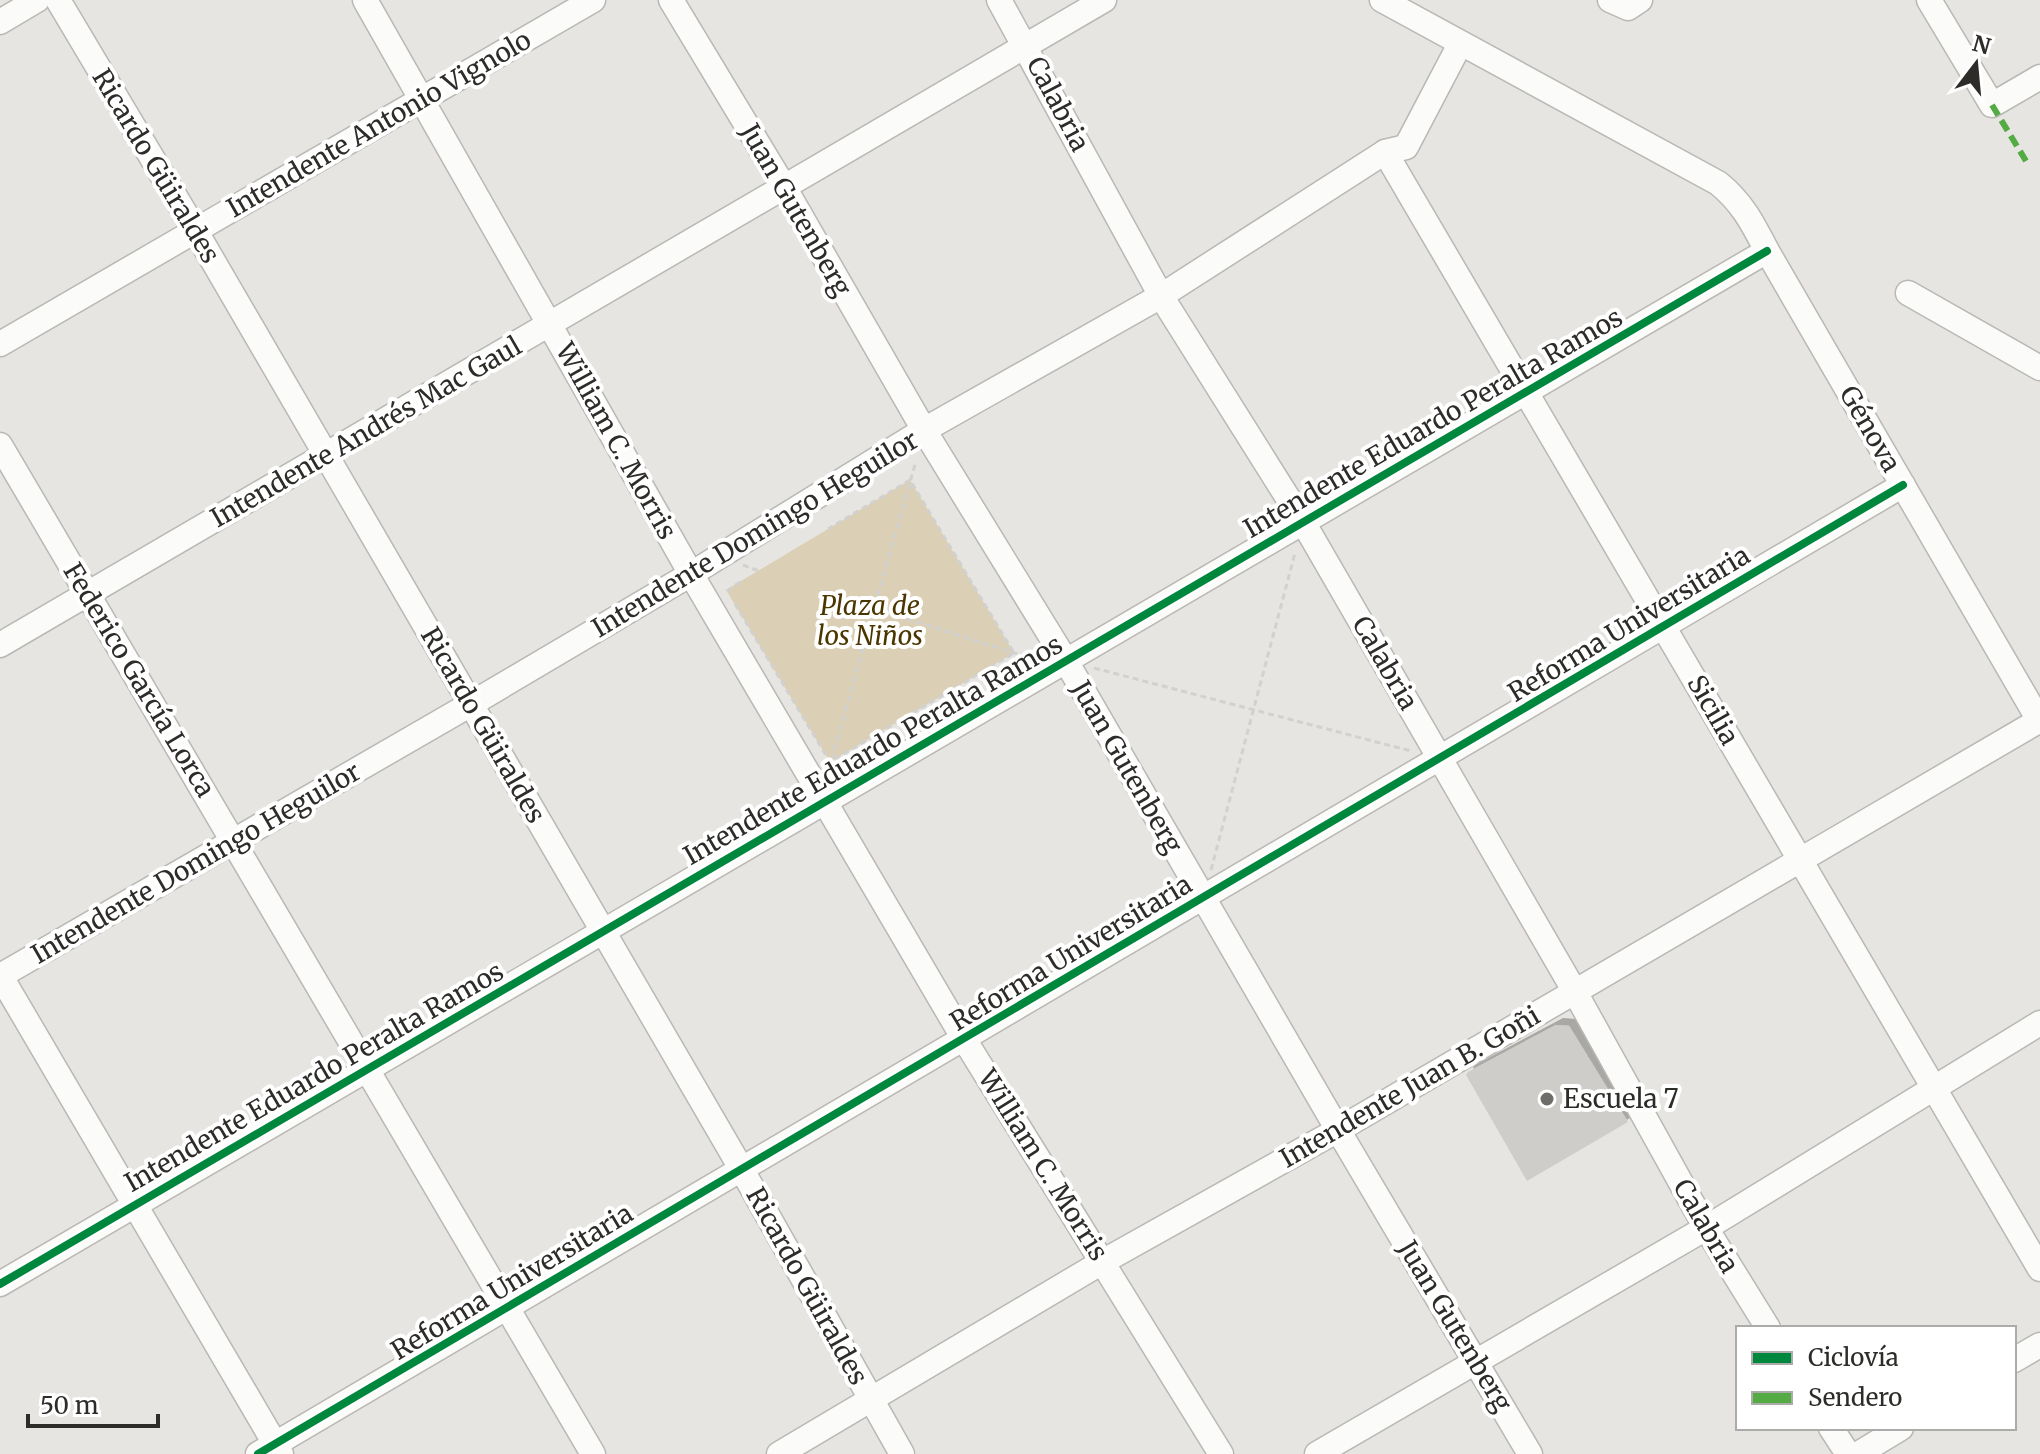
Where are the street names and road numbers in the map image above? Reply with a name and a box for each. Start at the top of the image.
street label: Intendente Antonio Vignolo [221,23,537,224]
street label: Calabria [1020,51,1097,157]
street label: Ricardo Güiraldes [85,63,227,269]
street label: Juan Gutenberg [733,117,859,302]
street label: Intendente Eduardo Peralta Ramos [1237,300,1628,545]
street label: Intendente Andrés Mac Gaul [205,329,527,534]
street label: William C. Morris [548,336,684,545]
street label: Génova [1833,380,1908,478]
street label: Intendente Domingo Heguilor [586,423,924,644]
street label: Reforma Universitaria [1502,538,1756,709]
street label: Federico García Lorca [56,557,222,803]
street label: Calabria [1345,610,1425,716]
street label: Ricardo Güiraldes [414,621,553,829]
street label: Intendente Eduardo Peralta Ramos [677,627,1068,872]
street label: Sicilia [1680,669,1747,751]
street label: Juan Gutenberg [1064,674,1190,859]
street label: Intendente Domingo Heguilor [25,754,366,971]
street label: Reforma Universitaria [944,867,1198,1038]
street label: Intendente Eduardo Peralta Ramos [118,954,509,1199]
street label: Intendente Juan B. Goñi [1274,999,1546,1175]
street label: William C. Morris [971,1062,1116,1267]
street label: Calabria [1666,1173,1746,1279]
street label: Ricardo Güiraldes [739,1181,875,1390]
street label: Reforma Universitaria [385,1196,639,1367]
street label: Juan Gutenberg [1391,1233,1520,1418]

